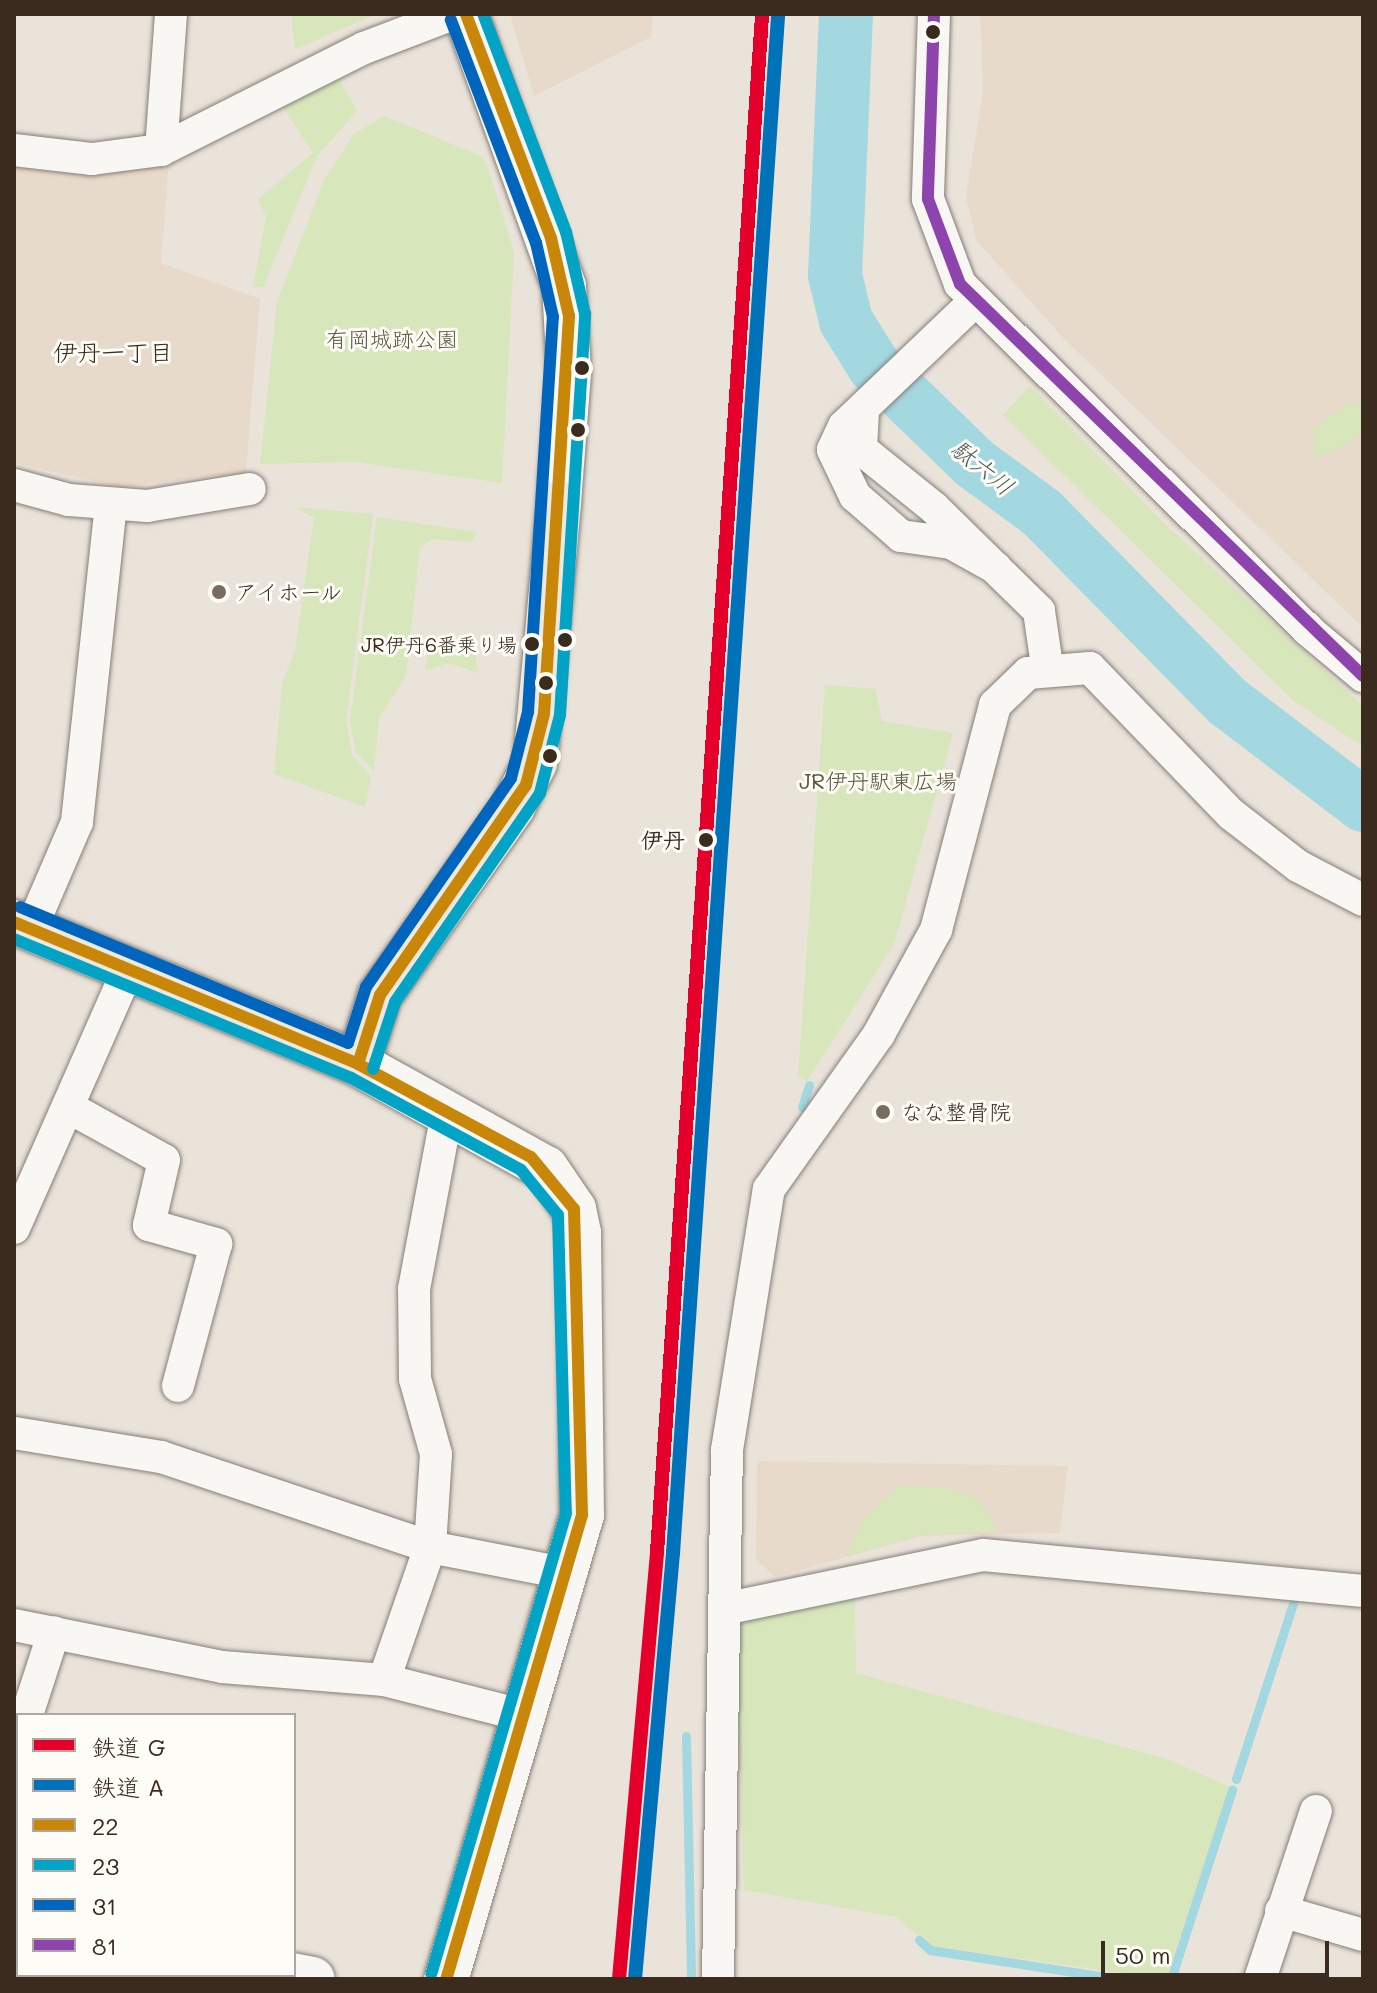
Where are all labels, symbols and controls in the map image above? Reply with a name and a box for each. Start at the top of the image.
unlabelled marker [925,24,941,40]
park label: 有岡城跡公園 [326,326,458,352]
district label: 伊丹一丁目 [53,338,173,366]
unlabelled marker [574,360,590,376]
unlabelled marker [570,422,586,438]
water label: 駄六川 [946,433,1020,501]
place label: アイホール [235,579,345,605]
marker: アイホール [210,583,228,601]
place label: JR伊丹6番乗り場 [361,632,517,656]
unlabelled marker [557,632,573,648]
marker: JR伊丹6番乗り場 [524,636,540,652]
unlabelled marker [538,675,554,691]
unlabelled marker [542,748,558,764]
park label: JR伊丹駅東広場 [799,768,957,794]
marker: 伊丹 [692,826,720,854]
place label: 伊丹 [641,827,685,853]
place label: なな整骨院 [901,1099,1011,1125]
marker: なな整骨院 [872,1101,894,1123]
legend [16,1713,296,1977]
text: 鉄道 G [92,1731,165,1762]
text: 鉄道 A [92,1771,164,1802]
text: 22 [92,1810,119,1841]
text: 23 [92,1850,119,1881]
text: 31 [92,1890,117,1921]
scale bar [1105,1925,1333,1975]
text: 81 [92,1930,117,1961]
text: 50 m [1115,1939,1171,1970]

